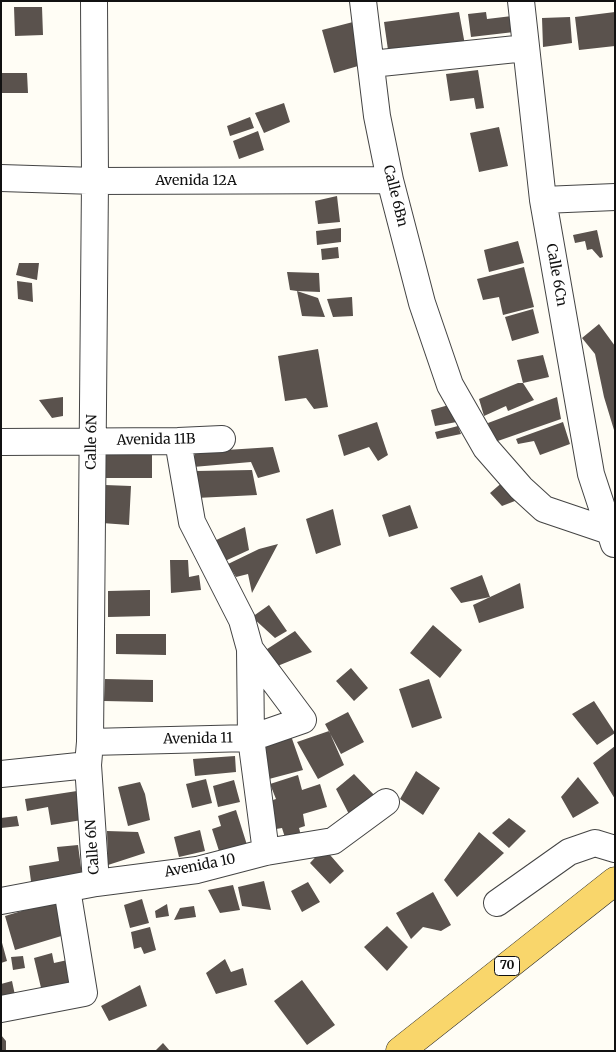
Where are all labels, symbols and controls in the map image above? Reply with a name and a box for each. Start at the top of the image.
street label: Calle 6Bn [379,163,411,229]
street label: Avenida 12A [155,173,237,189]
street label: Calle 6Cn [542,242,570,308]
street label: Calle 6N [83,414,101,470]
street label: Avenida 11B [117,431,195,449]
street label: Avenida 11 [163,730,233,748]
street label: Calle 6N [83,819,103,875]
street label: Avenida 10 [163,851,237,881]
road number: 70 [494,956,520,976]

